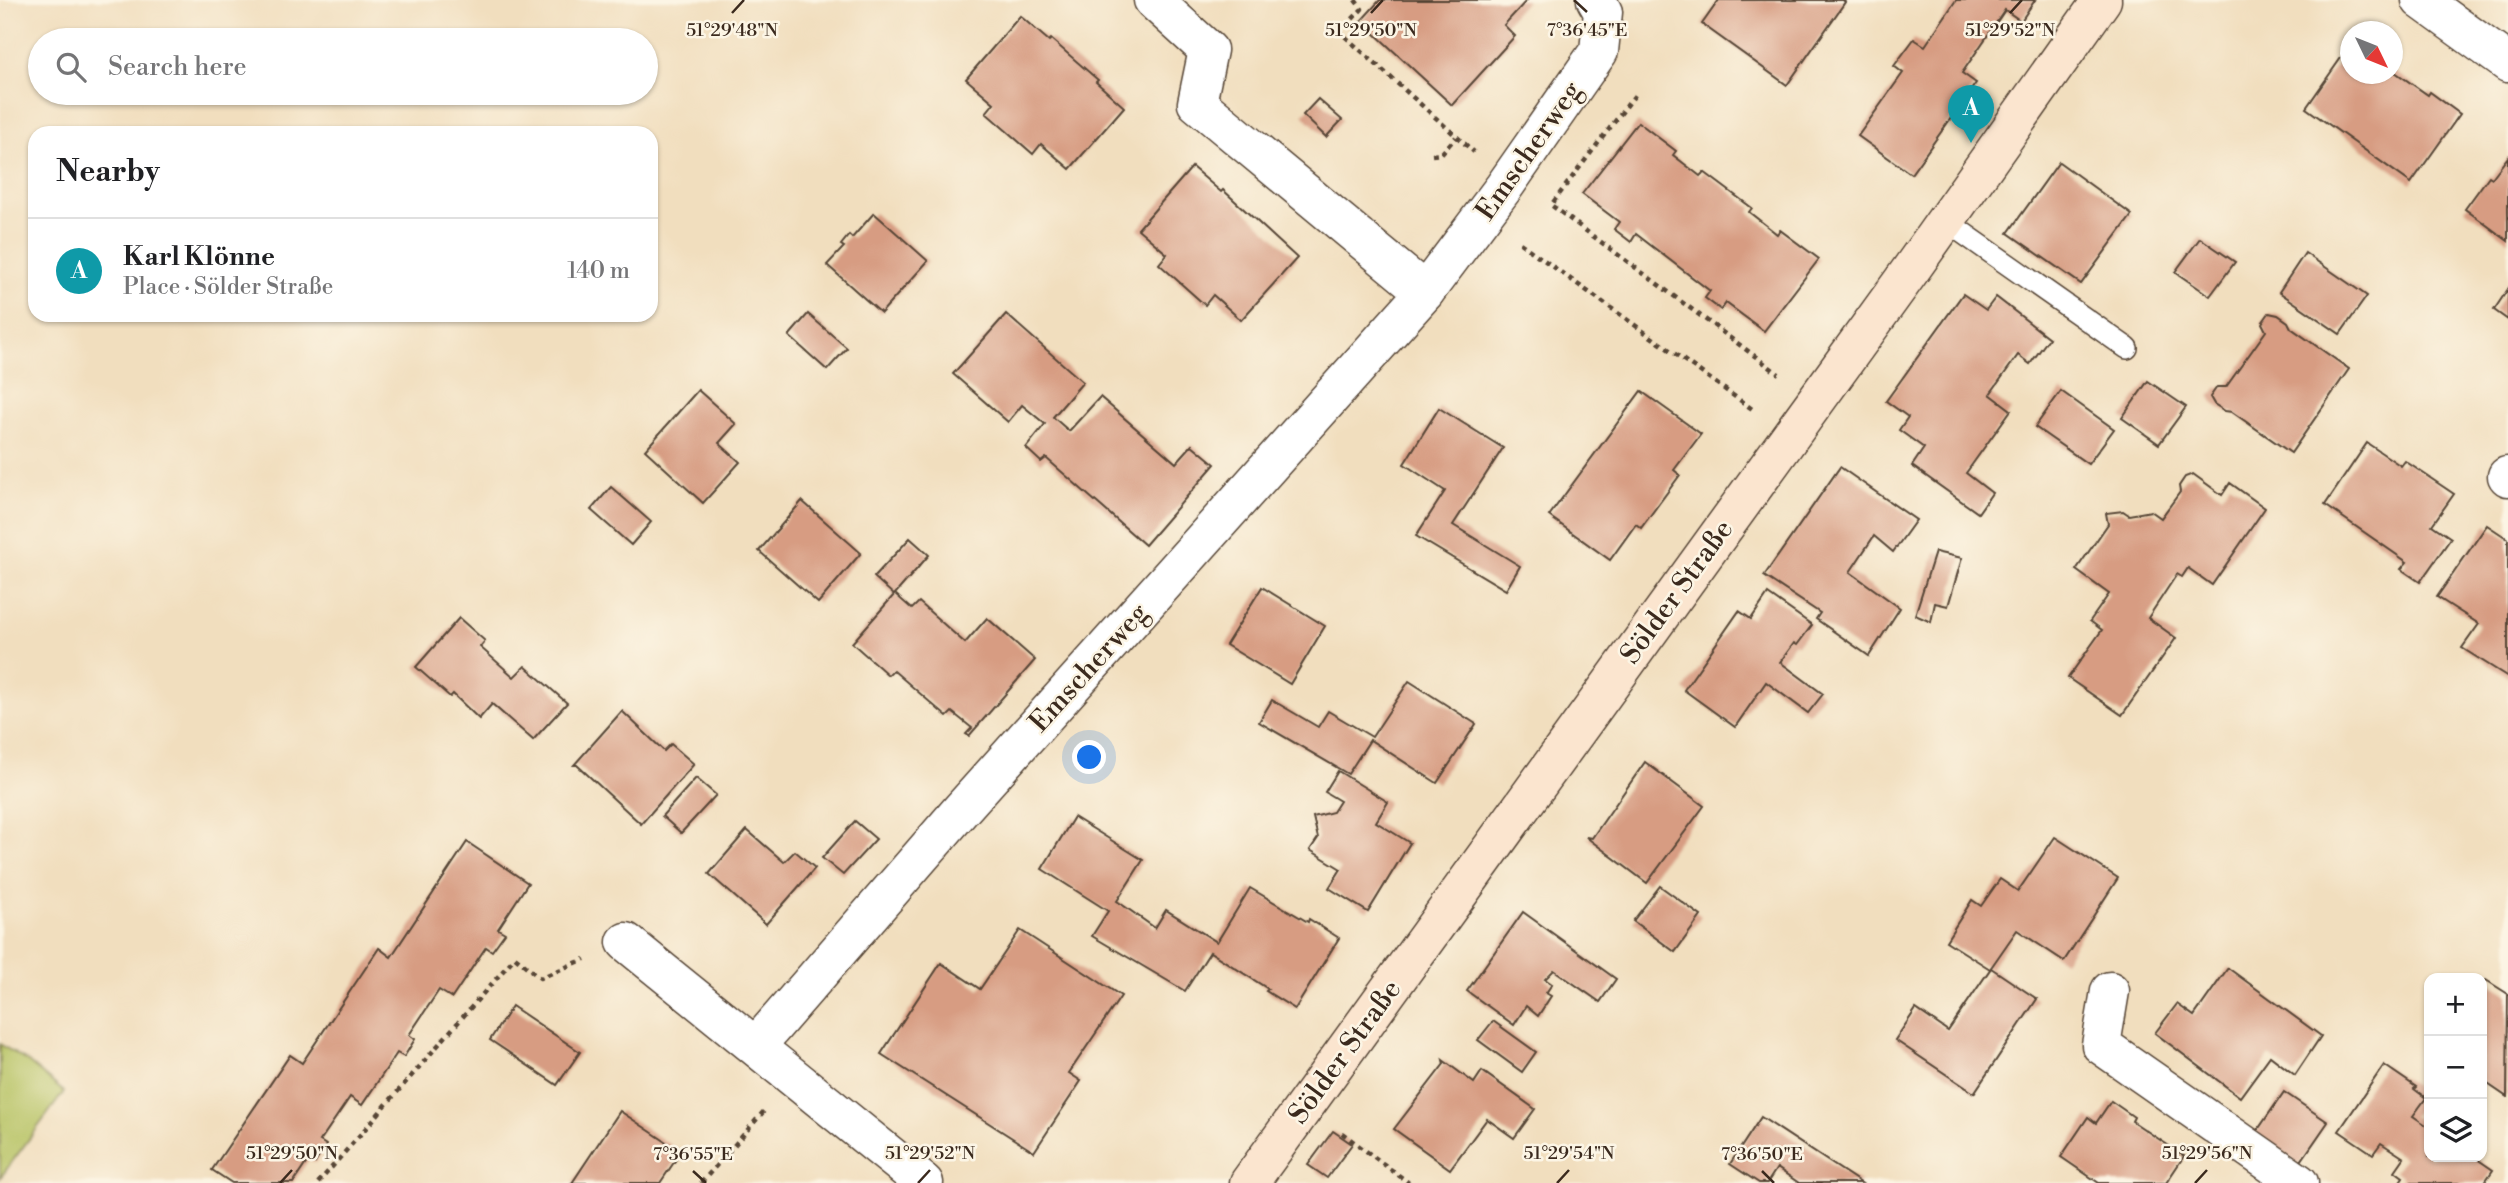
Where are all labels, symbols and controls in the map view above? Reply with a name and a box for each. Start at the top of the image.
text: 51°29'48"N [686,19,778,42]
text: 51°29'50"N [1325,19,1417,42]
text: 7°36'45"E [1547,19,1627,42]
text: 51°29'52"N [1965,19,2056,42]
north arrow [2340,21,2403,84]
search box [28,28,658,105]
icon: search [52,48,90,86]
text: Search here [108,51,247,83]
street label: Emscherweg [1468,74,1590,227]
pin: A [1948,85,1994,143]
text: Nearby [56,153,160,191]
text: Karl Klönne [123,241,275,273]
text: A [71,257,87,285]
text: 140 m [567,257,630,285]
text: Place · Sölder Straße [123,273,333,301]
street label: Sölder Straße [1613,513,1741,671]
street label: Emscherweg [1022,596,1156,740]
your location [1072,740,1106,774]
street label: Sölder Straße [1281,973,1409,1131]
map controls [2424,973,2487,1162]
button: + [2424,973,2487,1036]
button: − [2424,1036,2487,1099]
button: layers [2424,1099,2487,1162]
text: 51°29'50"N [246,1142,338,1165]
text: 51°29'52"N [885,1142,976,1165]
text: 51°29'54"N [1524,1142,1615,1165]
text: 51°29'56"N [2162,1142,2253,1165]
text: 7°36'55"E [653,1143,733,1166]
text: 7°36'50"E [1721,1143,1803,1166]

